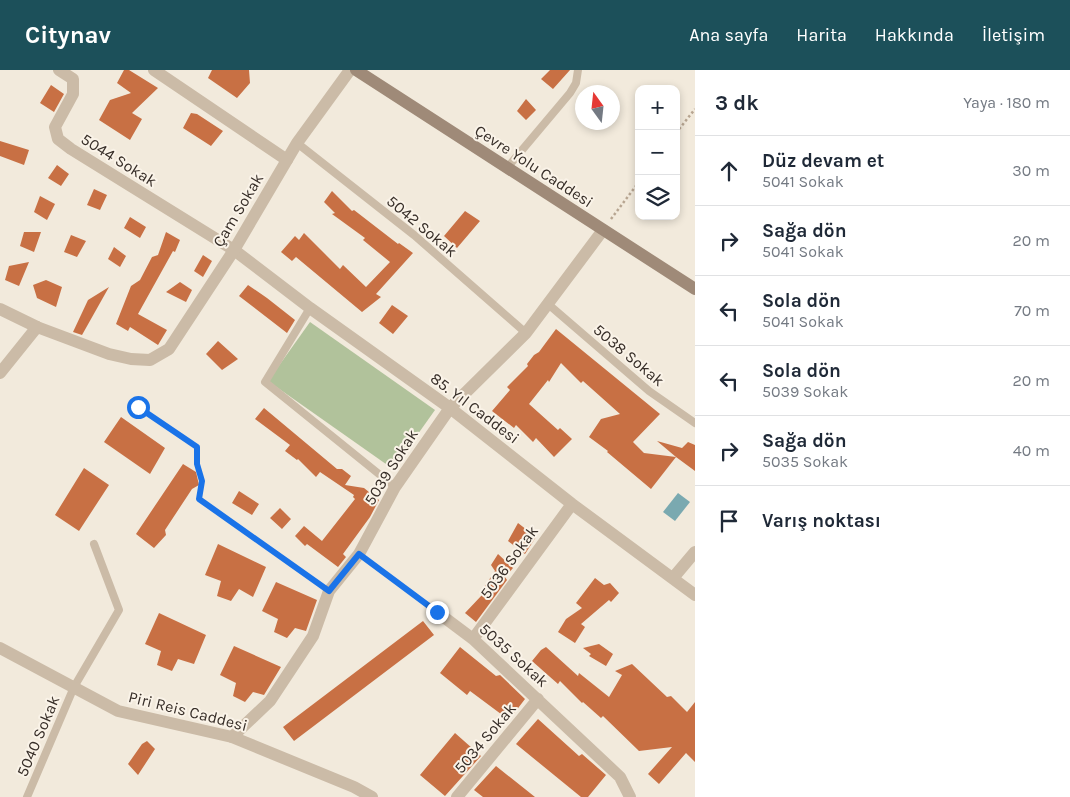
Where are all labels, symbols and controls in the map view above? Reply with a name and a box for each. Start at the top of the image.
text: Citynav [25,21,111,49]
text: Ana sayfa [689,24,768,46]
text: Harita [796,24,847,46]
text: Hakkında [875,24,954,46]
text: İletişim [982,24,1045,46]
north arrow [575,85,620,130]
map controls [635,85,680,220]
button: + [635,85,680,130]
text: 3 dk [715,91,759,115]
text: Yaya · 180 m [963,93,1050,112]
street label: Çevre Yolu Caddesi [471,121,597,211]
street label: 5044 Sokak [78,129,160,191]
button: − [635,130,680,175]
text: Düz devam et [762,150,884,172]
icon: ahead [715,157,743,185]
text: 30 m [1012,161,1050,180]
street label: Çam Sokak [209,170,267,250]
text: 5041 Sokak [762,172,844,191]
button: layers [635,175,680,220]
street label: 5042 Sokak [383,191,461,261]
text: Sağa dön [762,220,846,242]
icon: right [715,227,743,255]
text: 20 m [1012,231,1050,250]
text: 5041 Sokak [762,242,844,261]
text: Sola dön [762,290,841,312]
icon: left [715,297,743,325]
text: 70 m [1014,301,1050,320]
text: 5041 Sokak [762,312,844,331]
street label: 5038 Sokak [590,320,668,390]
text: Sola dön [762,360,841,382]
icon: left [715,367,743,395]
street label: 85. Yıl Caddesi [427,368,523,448]
text: 20 m [1012,371,1050,390]
text: 5039 Sokak [762,382,848,401]
route start [127,396,150,419]
street label: 5039 Sokak [360,425,422,509]
text: Sağa dön [762,430,846,452]
icon: right [715,437,743,465]
text: 40 m [1013,441,1050,460]
text: 5035 Sokak [762,452,848,471]
icon: arrive [715,507,743,535]
text: Varış noktası [762,510,881,532]
street label: 5036 Sokak [476,522,542,602]
route end [426,601,449,624]
street label: 5035 Sokak [476,619,552,691]
street label: Piri Reis Caddesi [127,687,249,735]
street label: 5040 Sokak [12,693,64,779]
street label: 5034 Sokak [450,699,520,777]

